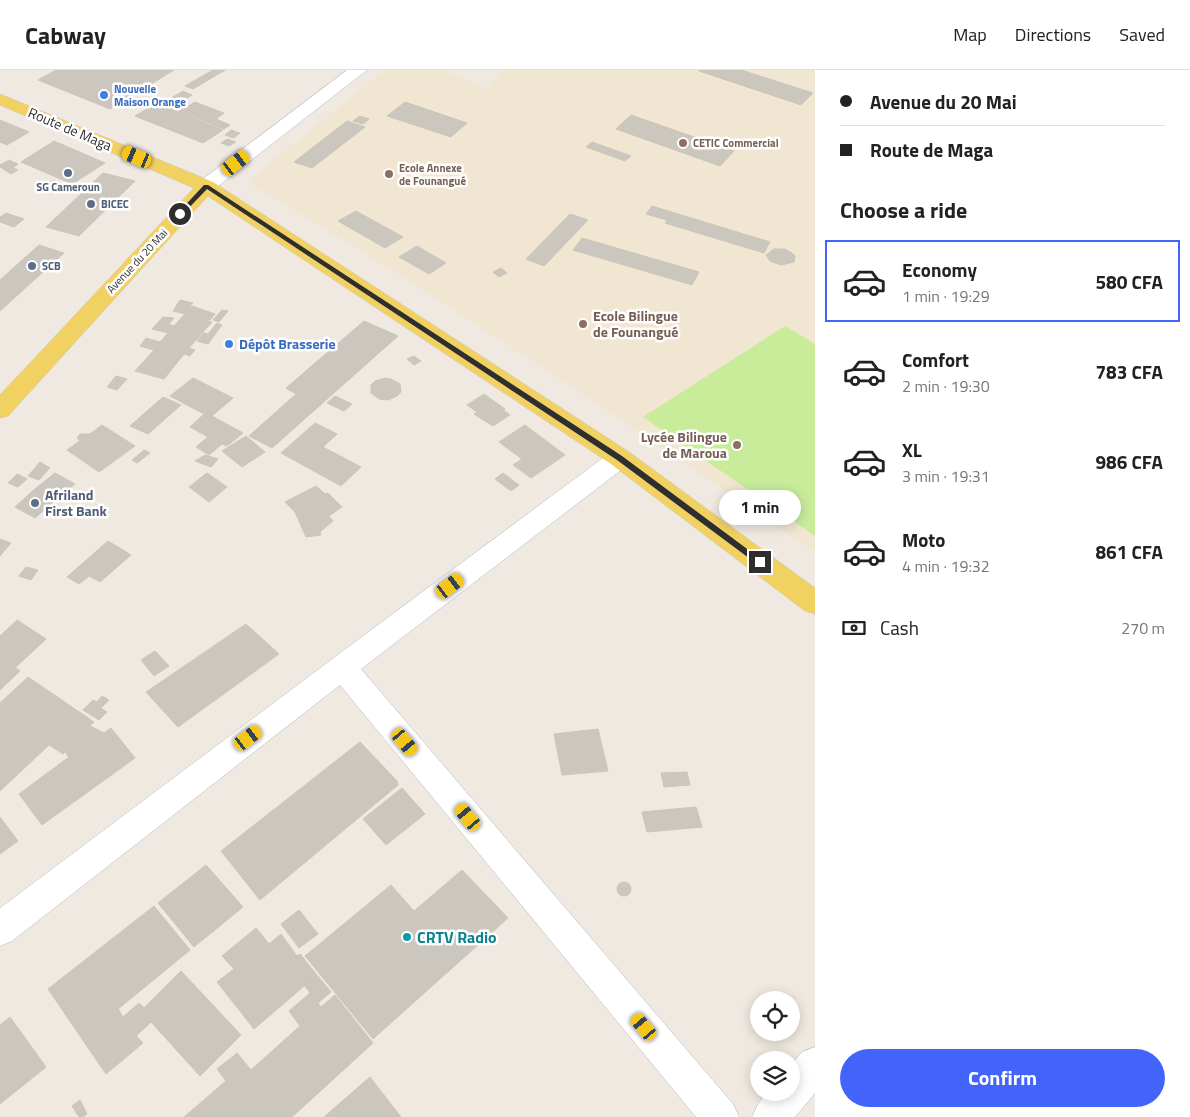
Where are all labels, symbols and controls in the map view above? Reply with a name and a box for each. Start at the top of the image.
text: Cabway [25,17,106,53]
text: Map [953,21,987,48]
text: Directions [1015,21,1091,48]
text: Saved [1119,21,1165,48]
place label: Nouvelle Maison Orange [114,81,186,110]
text: Avenue du 20 Mai [870,87,1017,116]
marker: Nouvelle Maison Orange [98,89,110,101]
street label: Route de Maga [25,101,115,156]
place label: CETIC Commercial [693,135,779,151]
text: Route de Maga [870,135,993,164]
marker: CETIC Commercial [677,137,689,149]
car [120,144,153,170]
car [219,148,252,178]
place label: Ecole Annexe de Founangué [399,160,466,189]
marker: SG Cameroun [62,167,74,179]
marker: Ecole Annexe de Founangué [383,168,395,180]
place label: SG Cameroun [36,179,100,195]
text: Choose a ride [840,193,967,227]
place label: BICEC [101,196,129,212]
marker: BICEC [85,198,97,210]
route start [169,203,191,225]
street label: Avenue du 20 Mai [103,225,171,297]
text: Economy [902,255,977,284]
place label: SCB [42,258,61,274]
icon: car [842,259,887,304]
marker: SCB [26,260,38,272]
text: 580 CFA [1095,267,1163,296]
text: 1 min · 19:29 [902,284,990,308]
place label: Ecole Bilingue de Founangué [593,305,678,342]
marker: Ecole Bilingue de Founangué [577,318,589,330]
place label: Dépôt Brasserie [239,333,336,354]
marker: Dépôt Brasserie [223,338,235,350]
text: Comfort [902,345,969,374]
icon: car [842,349,887,394]
text: 783 CFA [1095,357,1163,386]
text: 2 min · 19:30 [902,374,990,398]
place label: Lycée Bilingue de Maroua [641,426,727,463]
text: XL [902,435,922,464]
marker: Lycée Bilingue de Maroua [731,439,743,451]
icon: car [842,439,887,484]
text: 986 CFA [1095,447,1163,476]
text: 3 min · 19:31 [902,464,990,488]
place label: Afriland First Bank [45,484,107,521]
callout: 1 min [719,490,801,524]
text: 1 min [741,495,779,519]
marker: Afriland First Bank [29,497,41,509]
text: Moto [902,525,945,554]
icon: car [842,529,887,574]
text: 861 CFA [1095,537,1163,566]
route end [749,551,771,573]
text: 4 min · 19:32 [902,554,990,578]
car [433,571,466,601]
text: Cash [880,613,919,642]
icon: cash [840,614,868,642]
text: 270 m [1121,616,1165,640]
car [231,723,264,753]
car [389,726,420,758]
car [452,801,483,833]
place label: CRTV Radio [417,925,497,949]
marker: CRTV Radio [401,931,413,943]
map controls [750,991,800,1101]
button: locate [750,991,800,1041]
car [628,1011,659,1043]
button: Confirm [840,1049,1165,1107]
button: layers [750,1051,800,1101]

